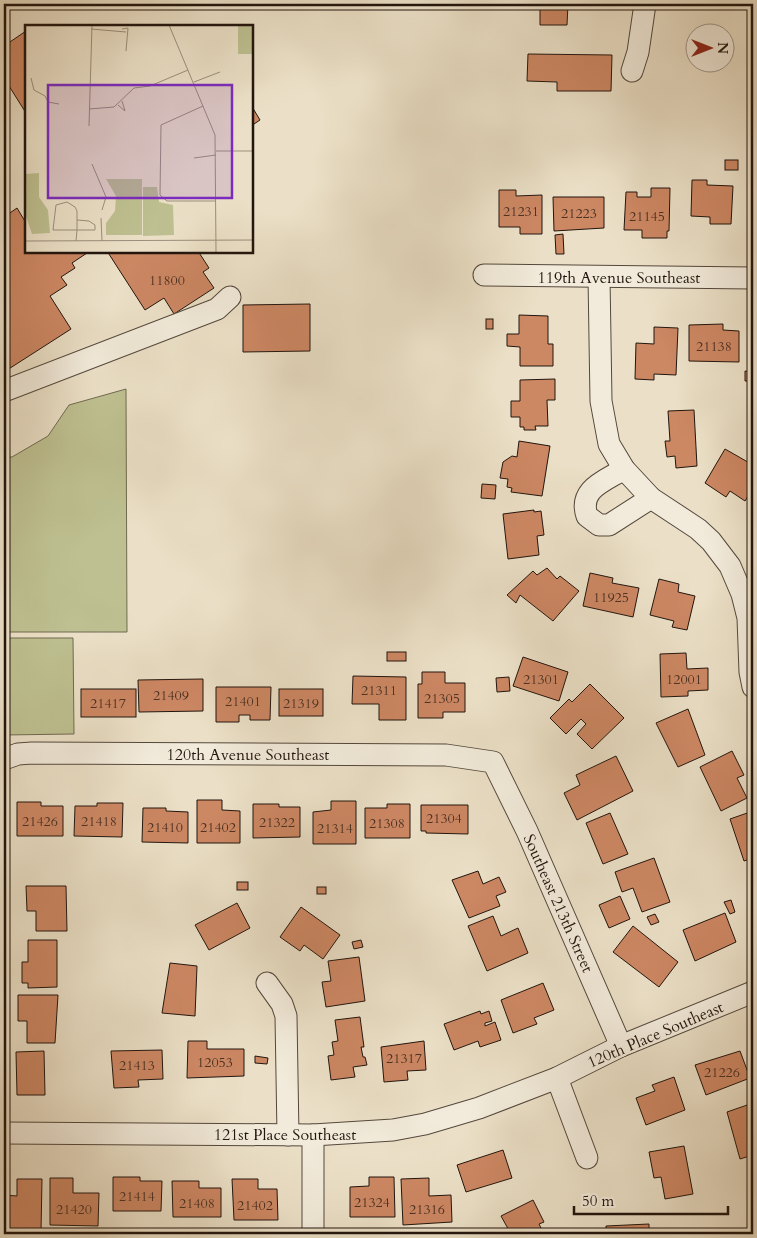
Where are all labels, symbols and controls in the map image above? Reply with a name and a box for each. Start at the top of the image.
north arrow [684,22,734,72]
inset map [25,25,252,252]
text: N [713,42,732,54]
house number: 21231 [503,202,539,221]
house number: 21223 [561,204,597,223]
house number: 21145 [629,207,665,226]
street label: 119th Avenue Southeast [538,267,700,289]
house number: 11800 [149,271,185,290]
house number: 21138 [696,337,732,356]
house number: 11925 [593,588,629,607]
house number: 21301 [523,670,559,689]
house number: 12001 [666,670,702,689]
house number: 21311 [361,681,397,700]
house number: 21409 [153,686,189,705]
house number: 21305 [424,689,460,708]
house number: 21401 [225,692,261,711]
house number: 21417 [90,694,126,713]
house number: 21319 [283,694,319,713]
street label: 120th Avenue Southeast [167,744,329,766]
house number: 21304 [426,809,462,828]
house number: 21426 [22,812,58,831]
house number: 21418 [81,812,117,831]
house number: 21322 [259,813,295,832]
house number: 21308 [369,814,405,833]
house number: 21410 [147,818,183,837]
house number: 21402 [200,818,236,837]
house number: 21314 [317,819,353,838]
street label: Southeast 213th Street [518,831,599,976]
street label: 120th Place Southeast [584,996,727,1074]
house number: 21317 [386,1049,422,1068]
house number: 12053 [197,1053,233,1072]
house number: 21413 [119,1056,155,1075]
house number: 21226 [704,1063,740,1082]
street label: 121st Place Southeast [214,1124,356,1146]
scale bar [574,1183,728,1215]
house number: 21414 [119,1187,155,1206]
text: 50 m [582,1191,614,1211]
house number: 21324 [354,1193,390,1212]
house number: 21408 [179,1194,215,1213]
house number: 21402 [237,1196,273,1215]
house number: 21420 [56,1200,92,1219]
house number: 21316 [409,1200,445,1219]

